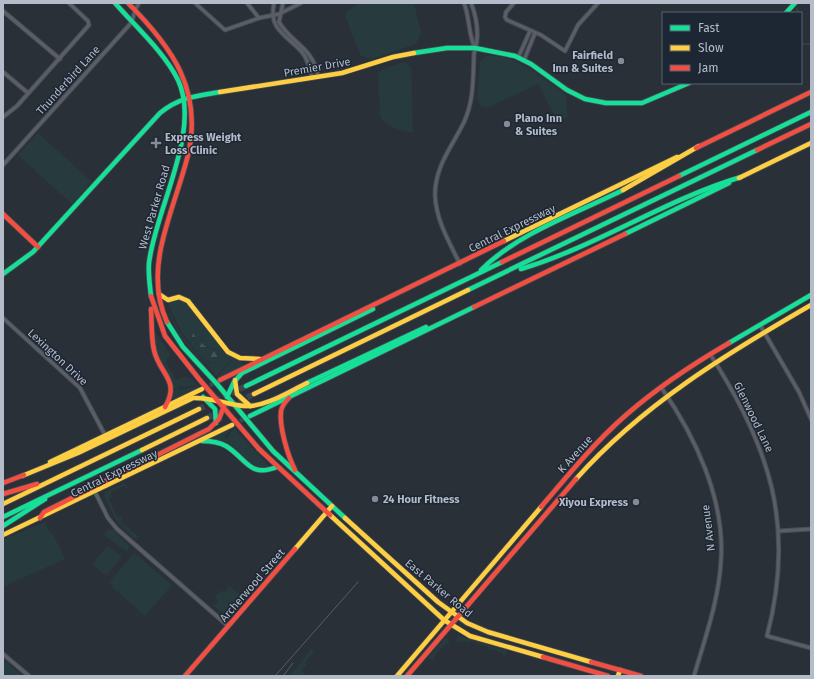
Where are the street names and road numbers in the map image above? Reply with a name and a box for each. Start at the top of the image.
street label: Thunderbird Lane [34,43,103,118]
street label: Premier Drive [283,55,351,80]
street label: West Parker Road [136,163,173,251]
street label: Central Expressway [467,202,558,255]
street label: Lexington Drive [25,326,90,388]
street label: Glenwood Lane [731,380,776,454]
street label: K Avenue [555,433,596,476]
street label: Central Expressway [69,447,160,500]
street label: N Avenue [699,504,718,552]
street label: Archerwood Street [217,546,288,624]
street label: East Parker Road [402,556,475,620]

